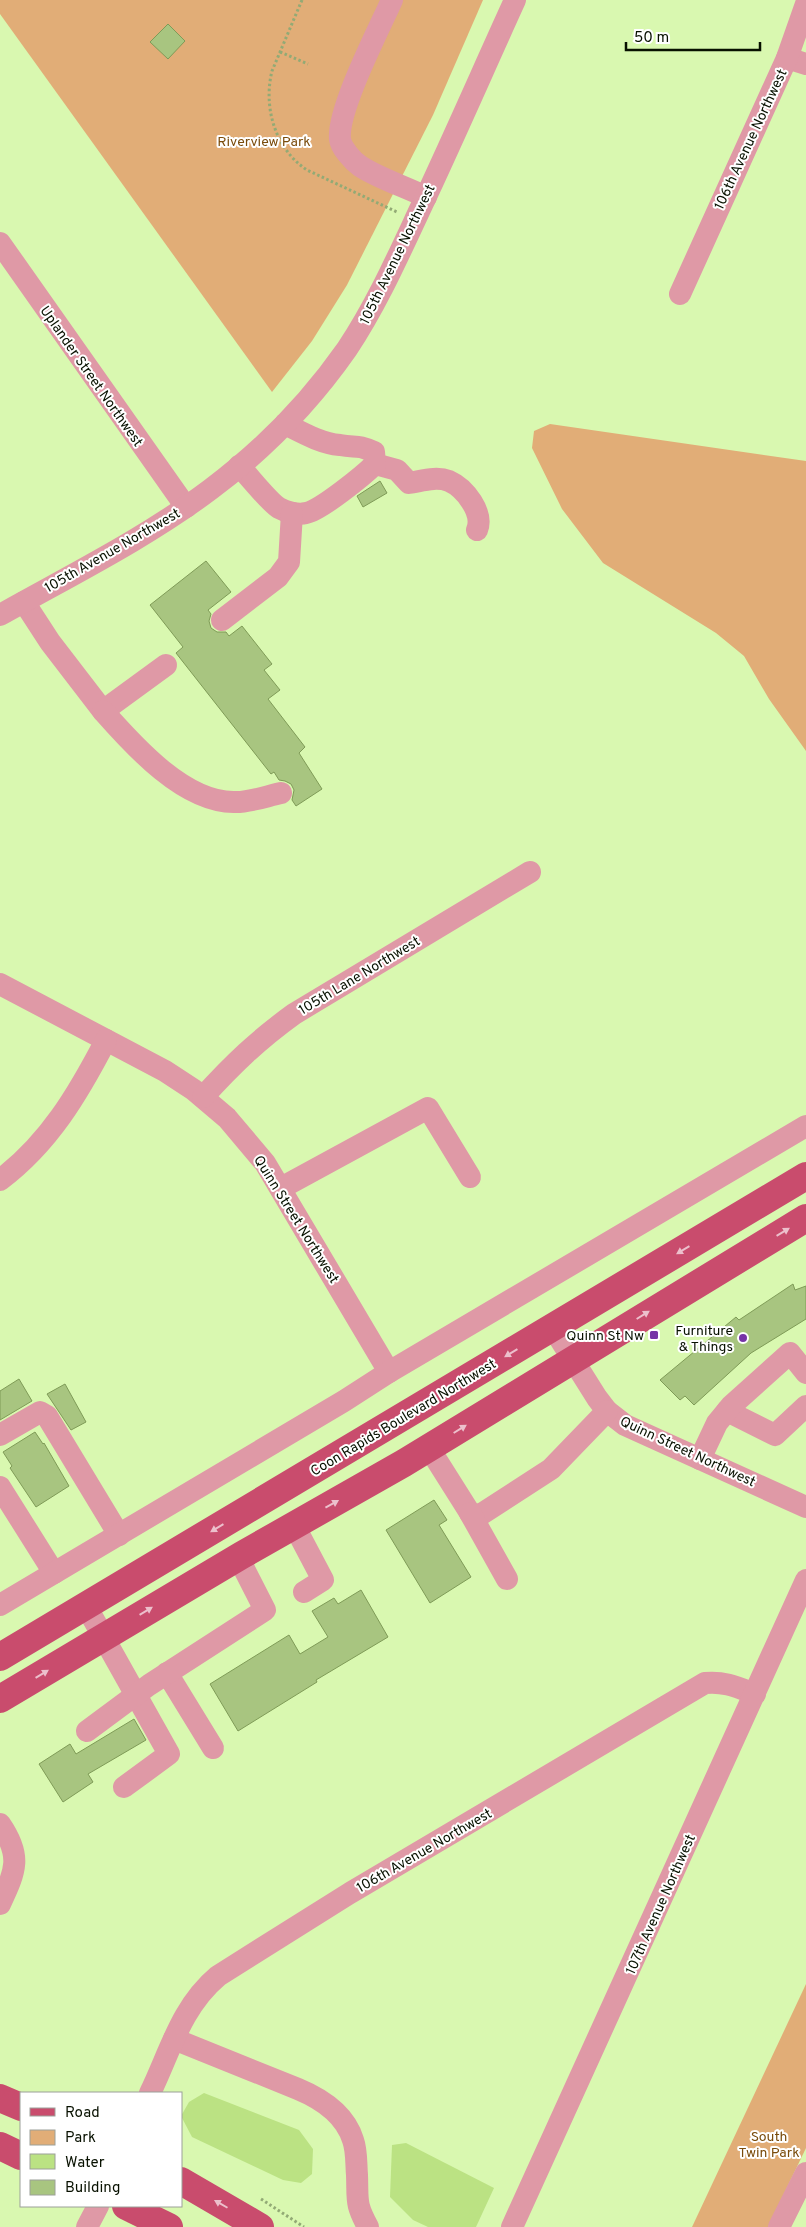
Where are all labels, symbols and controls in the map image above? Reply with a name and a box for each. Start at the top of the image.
scale bar [626,20,760,52]
text: 50 m [634,29,669,48]
street label: 106th Avenue Northwest [711,67,791,213]
park label: Riverview Park [217,134,311,151]
street label: 105th Avenue Northwest [357,182,440,327]
street label: Uplander Street Northwest [36,303,146,451]
street label: 105th Avenue Northwest [42,506,184,597]
street label: 105th Lane Northwest [296,933,423,1019]
street label: Quinn Street Northwest [249,1153,342,1287]
one-way arrow [776,1227,789,1236]
one-way arrow [676,1245,689,1254]
one-way arrow [637,1311,650,1320]
place label: Furniture & Things [675,1323,733,1356]
place label: Quinn St Nw [566,1328,644,1345]
marker: Quinn St Nw [648,1329,660,1341]
marker: Furniture & Things [737,1332,749,1344]
one-way arrow [504,1348,517,1357]
street label: Coon Rapids Boulevard Northwest [308,1356,500,1481]
street label: Quinn Street Northwest [617,1413,758,1491]
one-way arrow [453,1424,466,1433]
one-way arrow [325,1499,339,1508]
one-way arrow [210,1524,223,1533]
one-way arrow [140,1607,153,1616]
one-way arrow [35,1669,48,1678]
street label: 106th Avenue Northwest [354,1806,495,1897]
street label: 107th Avenue Northwest [623,1832,700,1977]
legend [20,2092,182,2207]
text: Road [65,2104,100,2123]
text: Park [65,2129,96,2148]
park label: South Twin Park [738,2129,800,2162]
text: Water [65,2154,105,2173]
text: Building [65,2179,120,2198]
one-way arrow [214,2199,228,2208]

